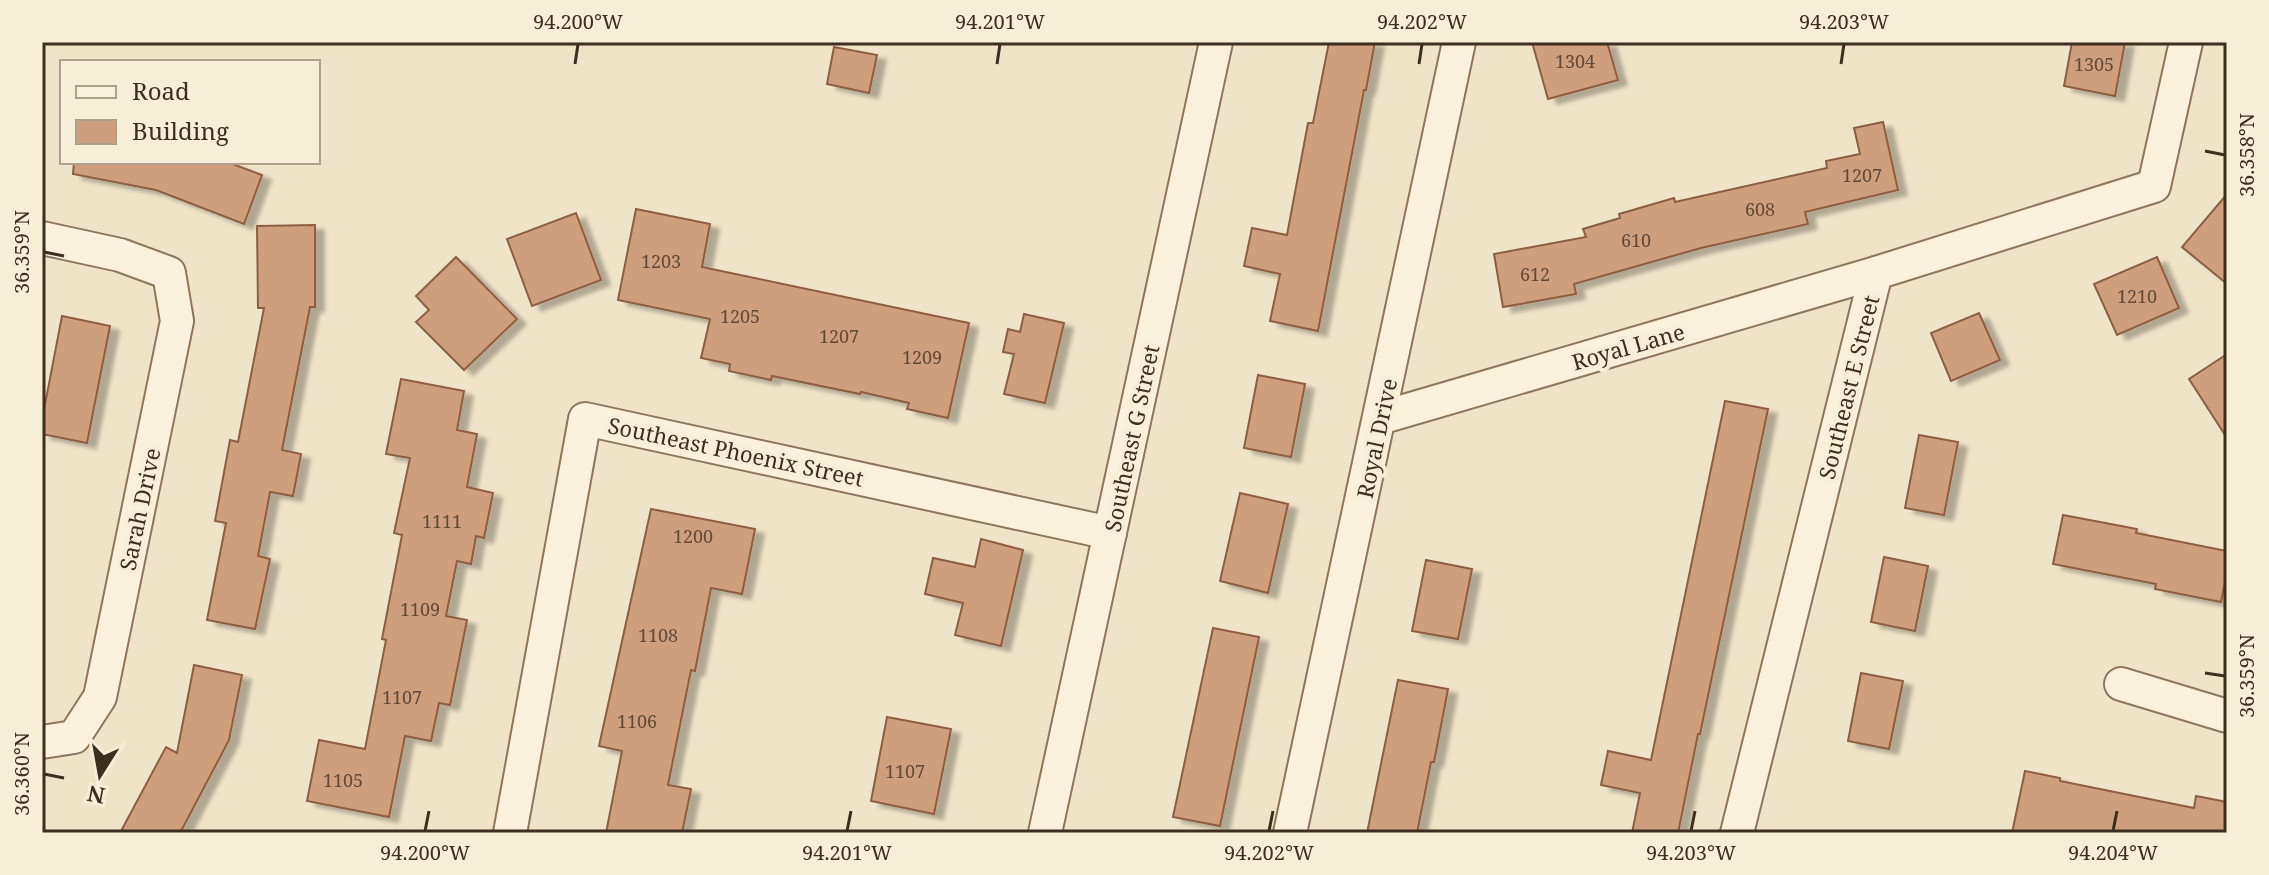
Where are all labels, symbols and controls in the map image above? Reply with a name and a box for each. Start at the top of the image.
text: 94.200°W [533,8,623,35]
text: 94.201°W [955,8,1045,35]
text: 94.202°W [1377,8,1467,35]
text: 94.203°W [1799,8,1889,35]
house number: 1304 [1555,49,1595,73]
house number: 1305 [2074,52,2114,76]
legend [60,60,320,164]
text: Road [132,74,190,107]
text: 36.358°N [2233,113,2260,197]
text: Building [132,114,229,147]
house number: 1207 [1842,163,1882,187]
house number: 608 [1745,197,1775,221]
text: 36.359°N [8,210,35,294]
house number: 610 [1621,228,1651,252]
house number: 1203 [641,249,681,273]
house number: 612 [1520,262,1550,286]
house number: 1210 [2117,284,2157,308]
street label: Southeast E Street [1811,292,1885,482]
house number: 1205 [720,304,760,328]
street label: Royal Lane [1568,316,1688,376]
house number: 1207 [819,324,859,348]
street label: Southeast G Street [1097,341,1166,534]
house number: 1209 [902,345,942,369]
street label: Royal Drive [1349,375,1403,501]
street label: Southeast Phoenix Street [605,409,867,493]
street label: Sarah Drive [111,445,167,573]
house number: 1111 [422,509,462,533]
house number: 1200 [673,524,713,548]
house number: 1109 [400,597,440,621]
house number: 1108 [638,623,678,647]
text: 36.359°N [2233,634,2260,718]
house number: 1107 [382,685,422,709]
house number: 1106 [617,709,657,733]
text: 36.360°N [8,732,35,816]
north arrow [60,735,140,815]
house number: 1107 [885,759,925,783]
house number: 1105 [323,768,363,792]
text: N [85,779,107,812]
text: 94.200°W [380,839,470,866]
text: 94.201°W [802,839,892,866]
text: 94.202°W [1224,839,1314,866]
text: 94.203°W [1646,839,1736,866]
text: 94.204°W [2068,839,2158,866]

